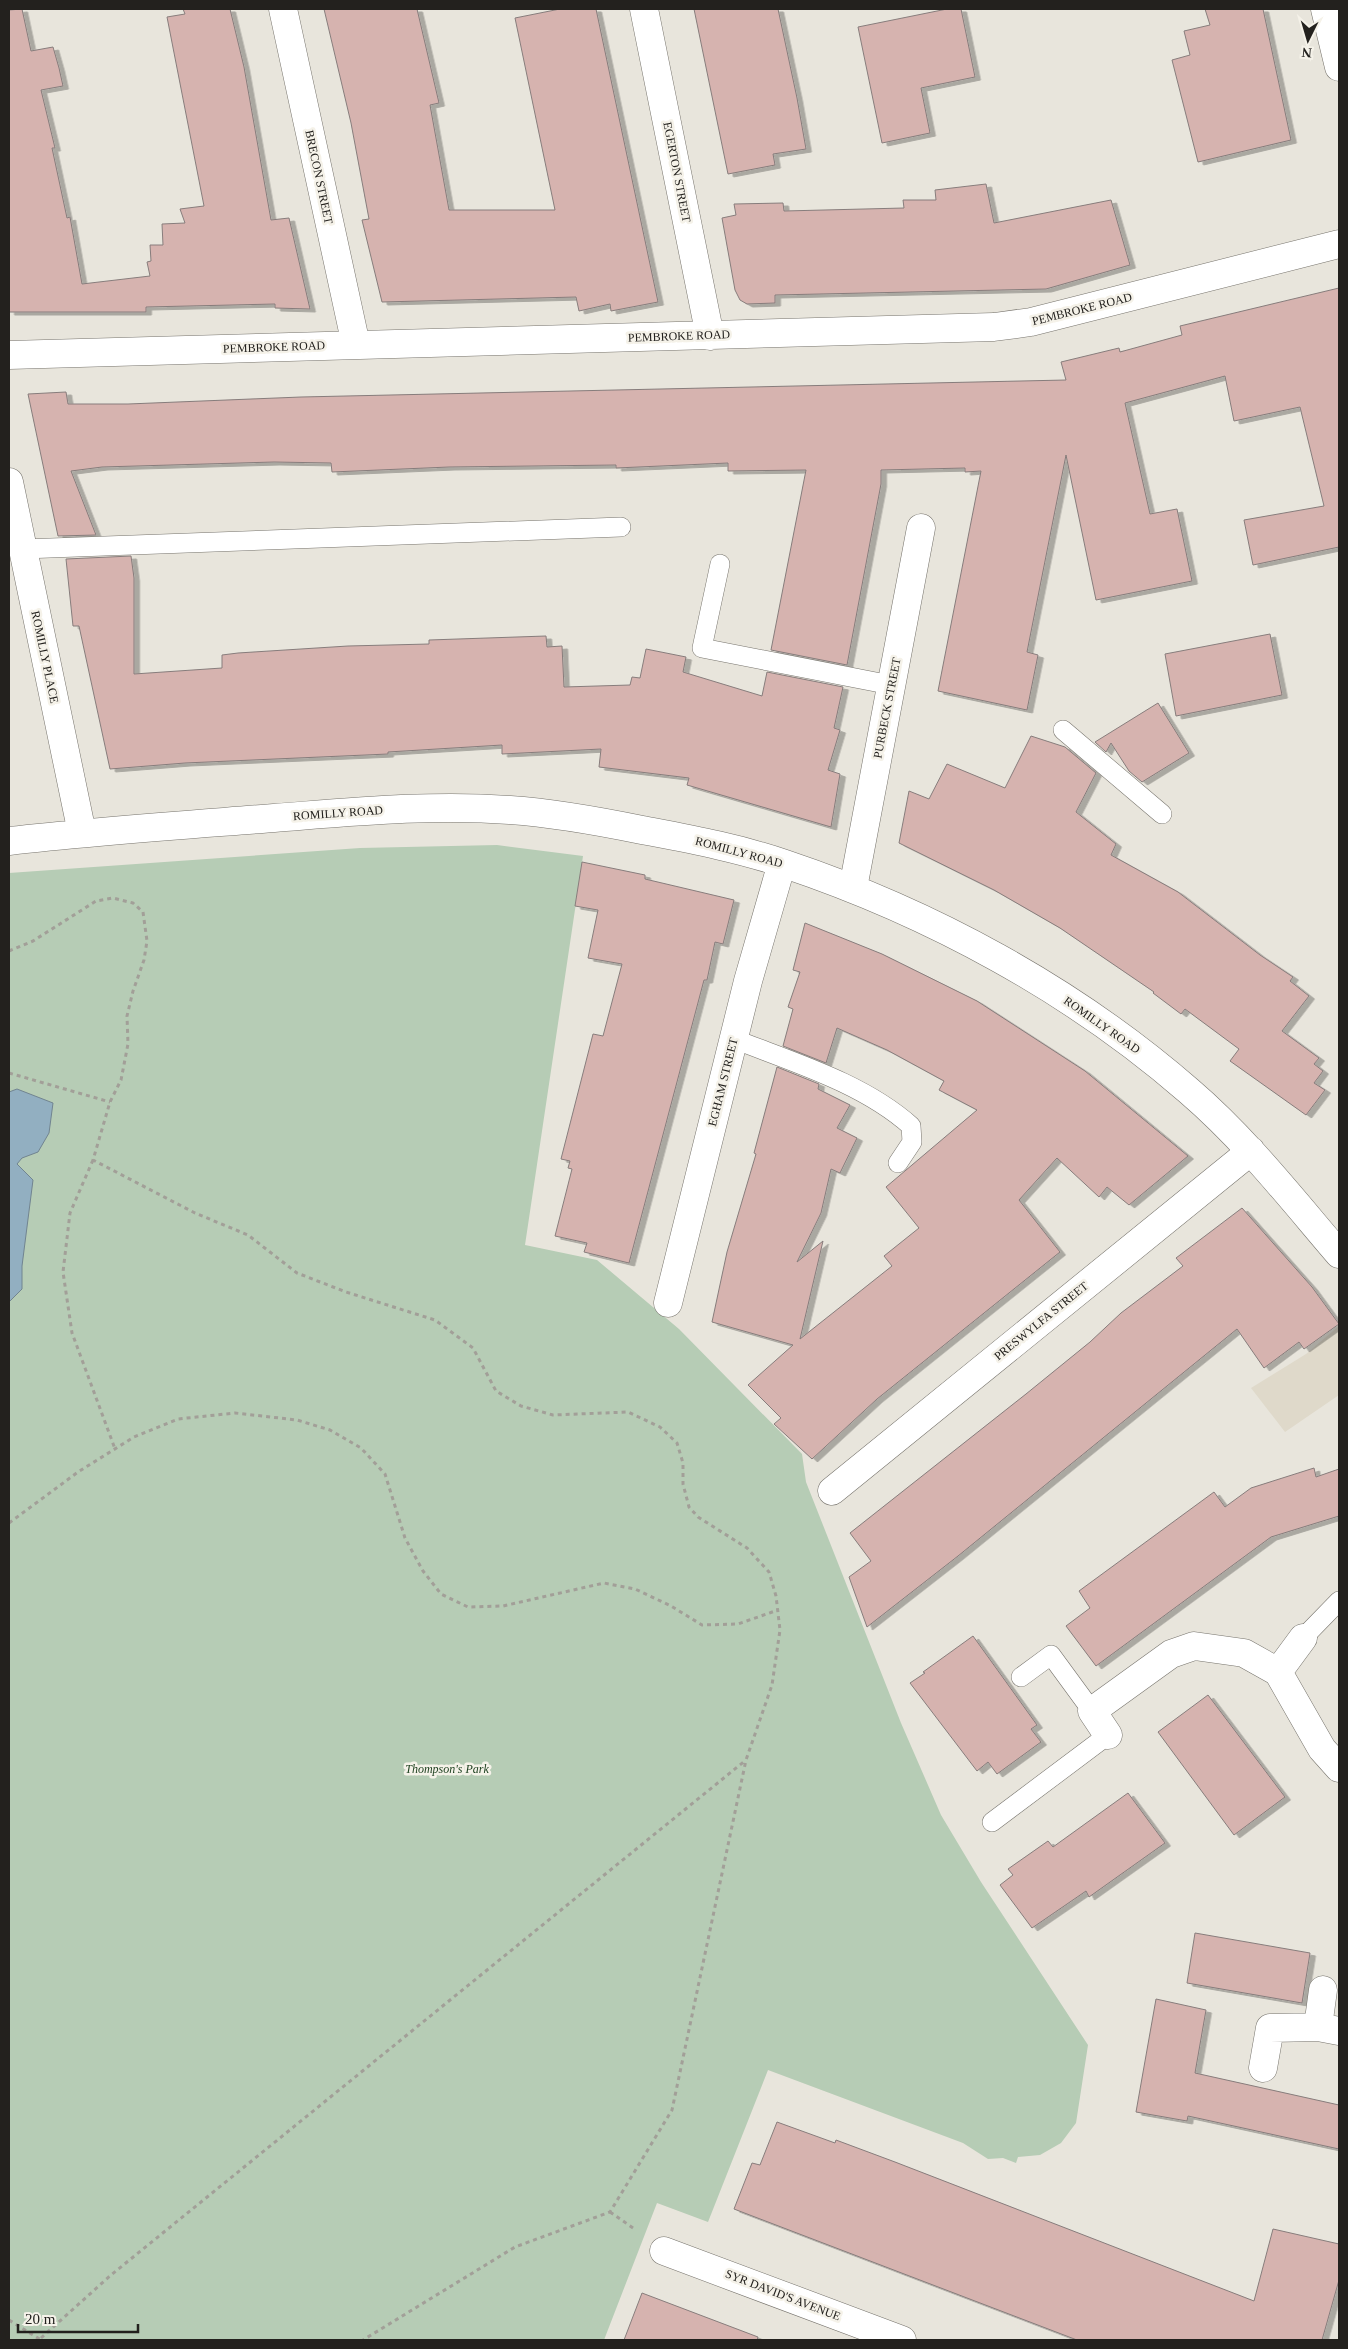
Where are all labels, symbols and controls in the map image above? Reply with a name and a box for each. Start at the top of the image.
north arrow [1283,15,1333,65]
text: N [1301,45,1313,60]
street label: EGERTON STREET [660,121,694,224]
street label: BRECON STREET [302,129,336,226]
street label: PEMBROKE ROAD [1031,290,1134,328]
street label: PEMBROKE ROAD [628,327,731,345]
street label: PEMBROKE ROAD [223,338,326,356]
street label: ROMILLY PLACE [28,610,62,704]
street label: PURBECK STREET [870,656,904,760]
street label: ROMILLY ROAD [293,803,384,823]
street label: ROMILLY ROAD [694,834,785,870]
street label: ROMILLY ROAD [1061,993,1143,1057]
street label: EGHAM STREET [705,1036,741,1128]
street label: PRESWYLFA STREET [991,1278,1091,1363]
park label: Thompson's Park [405,1762,489,1776]
street label: SYR DAVID'S AVENUE [723,2267,843,2323]
scale bar [18,2302,138,2334]
text: 20 m [25,2311,56,2327]

